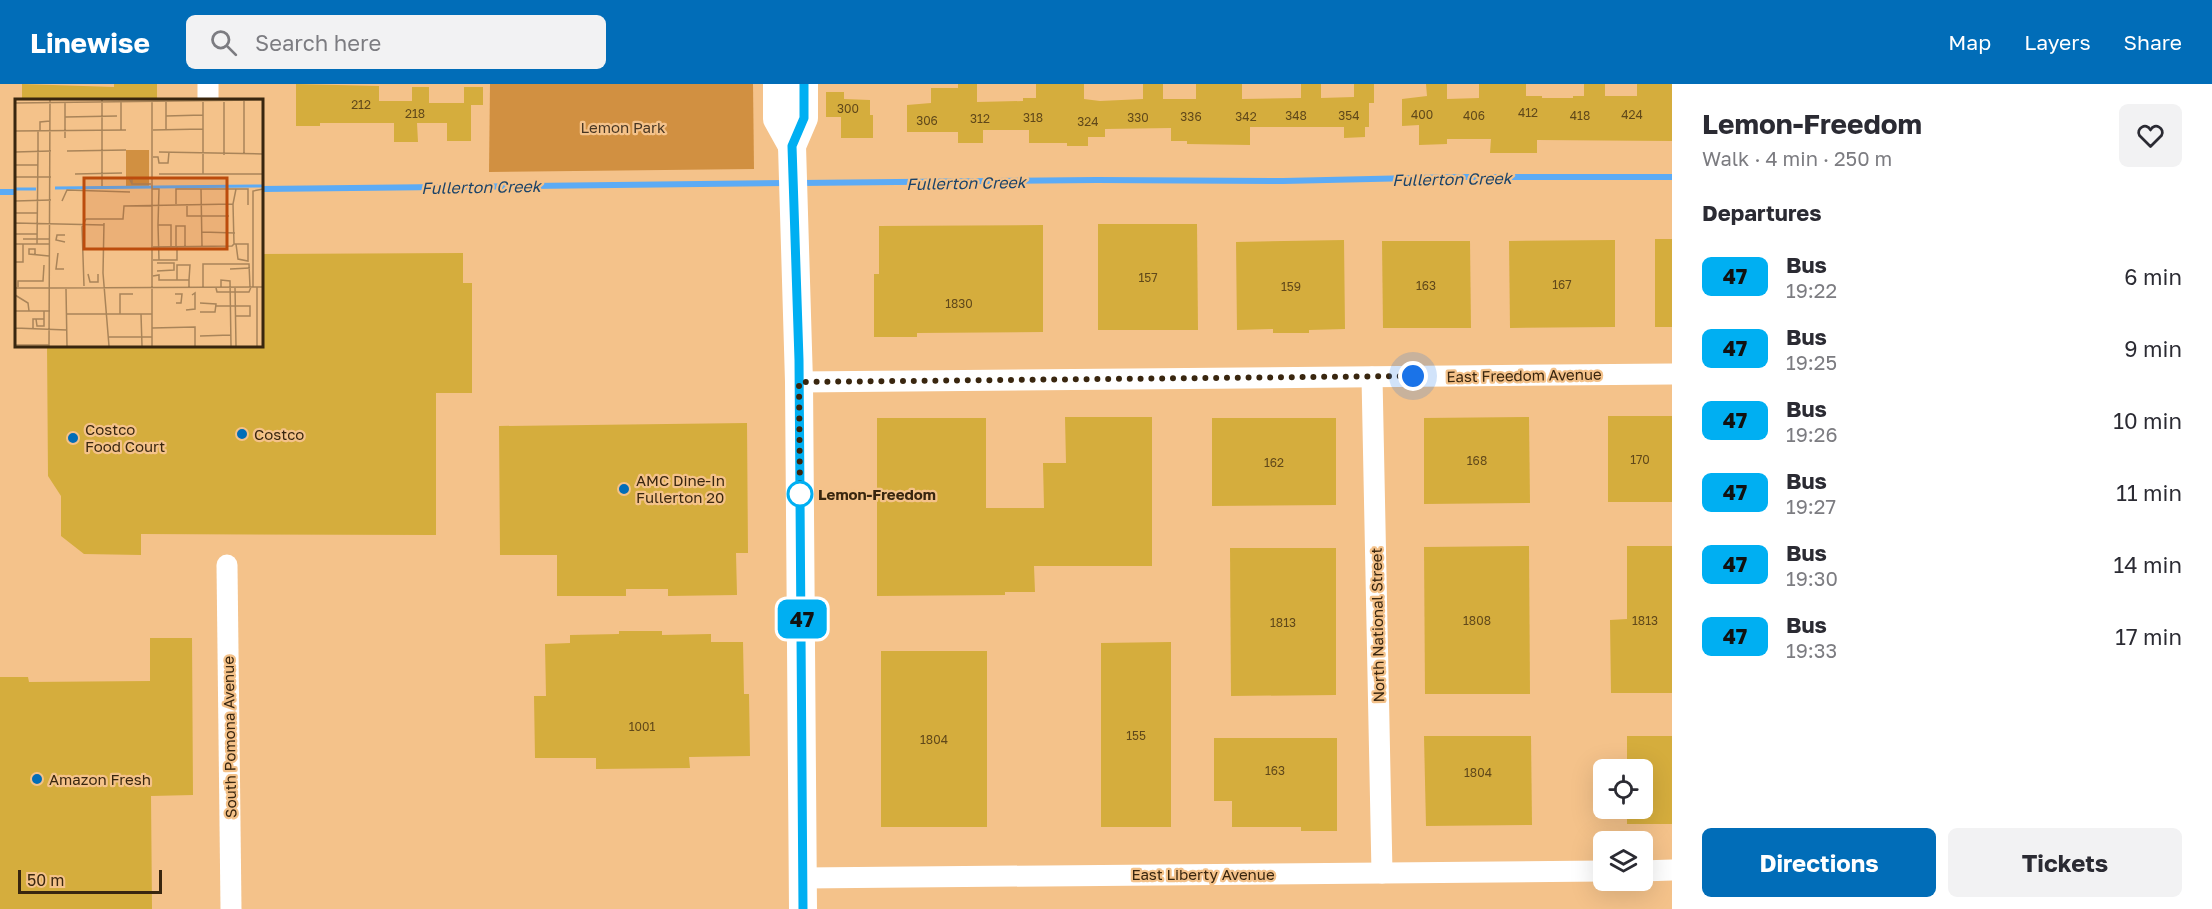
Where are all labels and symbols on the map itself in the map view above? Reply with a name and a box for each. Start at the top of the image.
house number: 212 [351,97,371,112]
inset map [15,99,262,346]
house number: 300 [837,101,859,116]
house number: 412 [1518,105,1538,120]
house number: 218 [405,106,425,121]
house number: 400 [1411,107,1433,122]
house number: 424 [1621,107,1643,122]
house number: 348 [1285,108,1307,123]
house number: 354 [1338,108,1360,123]
house number: 406 [1463,108,1485,123]
house number: 418 [1570,108,1590,123]
house number: 336 [1180,109,1202,124]
house number: 342 [1235,109,1257,124]
house number: 318 [1023,110,1043,125]
house number: 330 [1127,110,1149,125]
house number: 312 [970,111,990,126]
house number: 306 [916,113,938,128]
house number: 324 [1077,114,1099,129]
park label: Lemon Park [581,118,666,136]
water label: Fullerton Creek [1392,168,1514,190]
water label: Fullerton Creek [906,172,1028,194]
water label: Fullerton Creek [421,176,543,198]
house number: 157 [1138,270,1158,285]
house number: 167 [1552,277,1572,292]
house number: 163 [1416,278,1436,293]
house number: 159 [1281,279,1301,294]
house number: 1830 [945,296,973,311]
your location [1398,361,1428,391]
street label: East Freedom Avenue [1446,365,1602,385]
place label: Costco Food Court [85,420,165,455]
place label: Costco [254,425,304,443]
marker: Costco [235,427,249,441]
marker: Costco Food Court [66,431,80,445]
house number: 170 [1630,452,1650,467]
house number: 168 [1467,453,1487,468]
house number: 162 [1264,455,1284,470]
place label: AMC Dine-In Fullerton 20 [636,471,725,506]
marker: Lemon-Freedom [787,481,813,507]
marker: AMC Dine-In Fullerton 20 [617,482,631,496]
place label: Lemon-Freedom [818,485,936,503]
street label: North National Street [1367,547,1387,703]
line badge: 47 [775,600,829,638]
house number: 1808 [1463,613,1491,628]
house number: 1813 [1632,613,1658,628]
house number: 1813 [1270,615,1296,630]
street label: South Pomona Avenue [219,656,239,818]
house number: 1001 [629,719,655,734]
house number: 155 [1126,728,1146,743]
house number: 1804 [920,732,948,747]
house number: 163 [1265,763,1285,778]
house number: 1804 [1464,765,1492,780]
place label: Amazon Fresh [49,770,151,788]
marker: Amazon Fresh [30,772,44,786]
street label: East Liberty Avenue [1131,865,1275,883]
scale bar [18,867,162,894]

